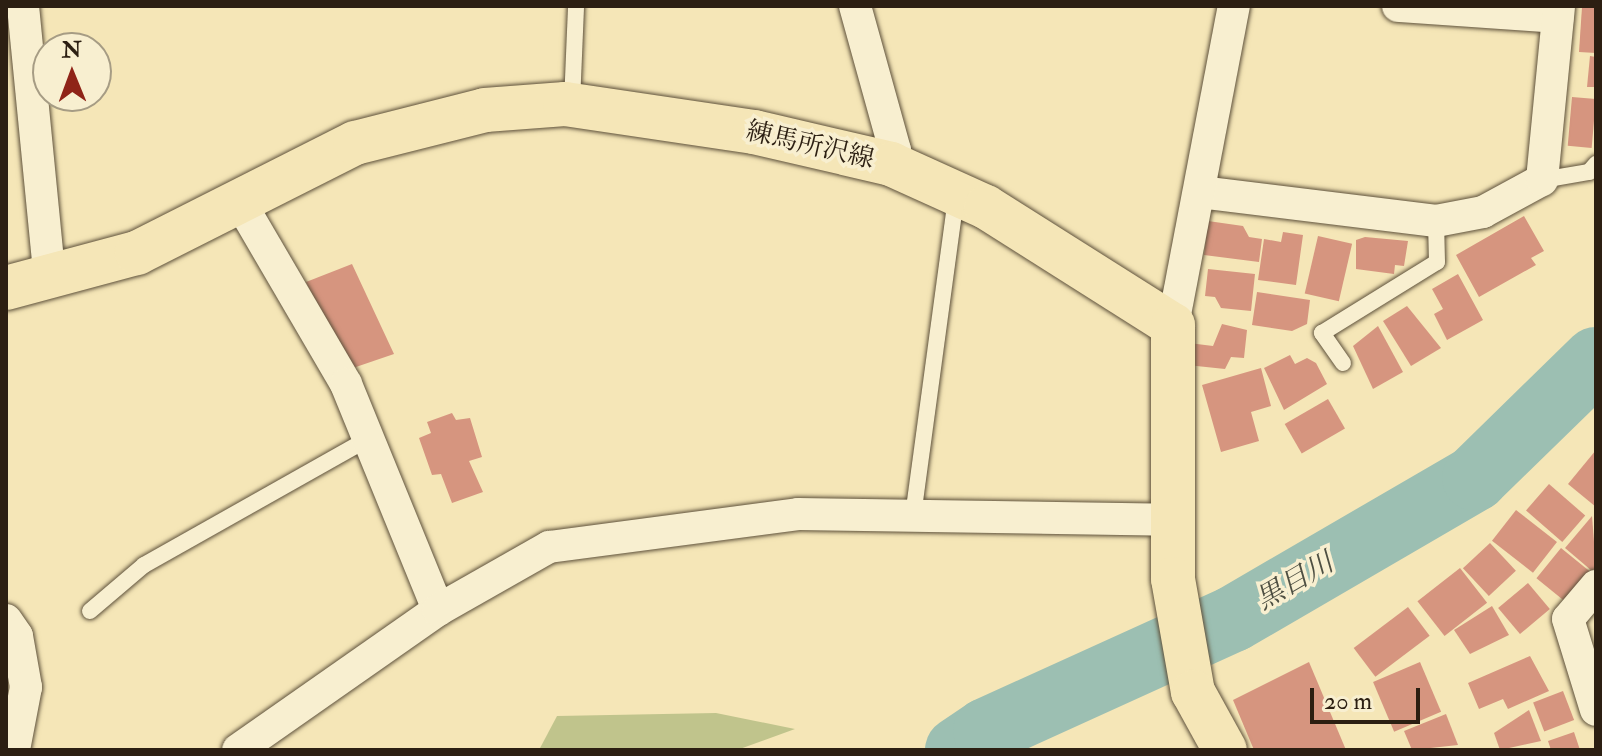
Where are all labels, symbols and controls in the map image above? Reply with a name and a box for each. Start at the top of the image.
north arrow [32,32,112,112]
text: N [62,36,82,64]
street label: 練馬所沢線 [743,116,877,176]
water label: 黒目川 [1250,546,1340,618]
scale bar [1314,672,1424,722]
text: 20 m [1324,686,1372,717]

